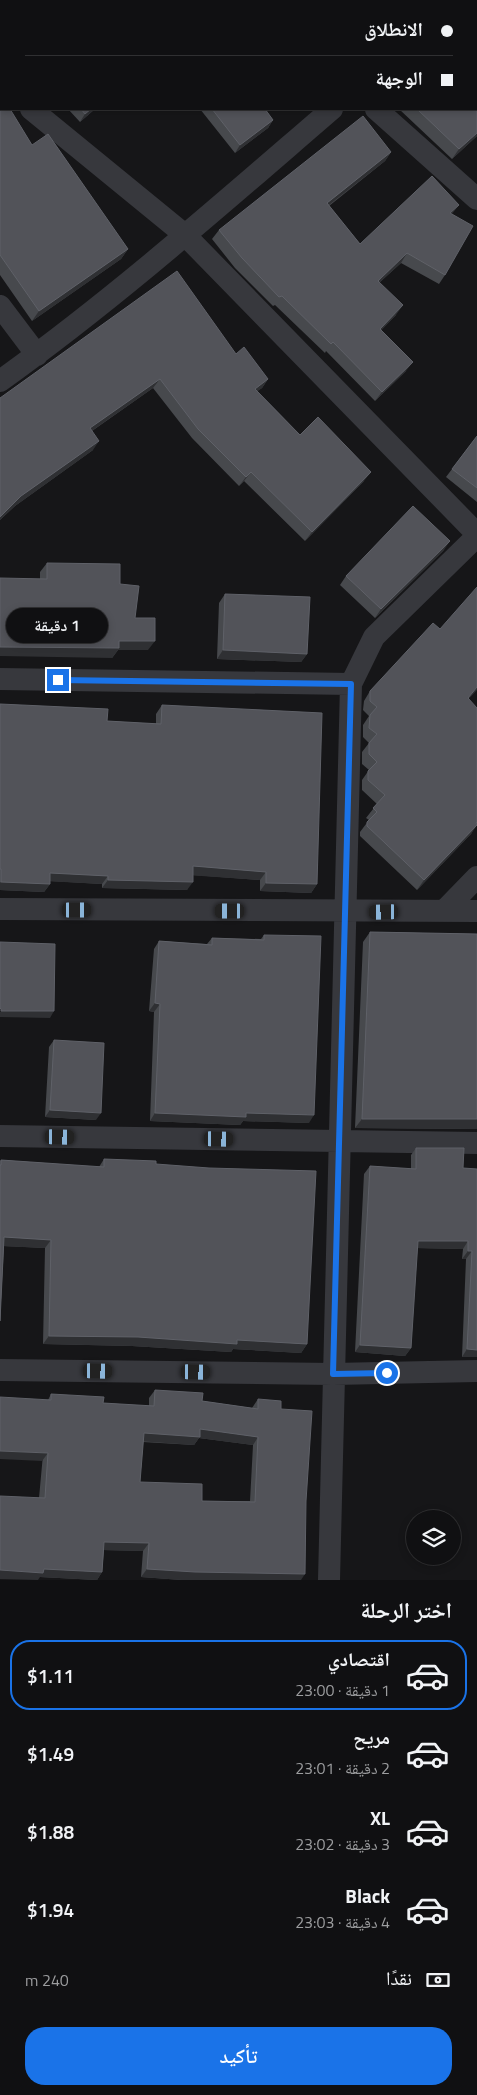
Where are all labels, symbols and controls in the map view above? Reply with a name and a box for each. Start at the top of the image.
text: الانطلاق [364,14,423,43]
text: الوجهة [375,63,423,92]
callout: 1 دقيقة [7,608,109,642]
text: 1 دقيقة [34,613,80,637]
route end [47,669,69,691]
car [62,903,92,918]
car [215,904,245,919]
car [368,904,399,920]
car [44,1129,75,1145]
car [203,1131,234,1147]
route start [376,1362,398,1384]
car [82,1363,113,1379]
car [180,1364,211,1380]
map controls [406,1510,461,1565]
button: layers [406,1510,461,1565]
text: اختر الرحلة [360,1593,452,1627]
text: اقتصادي [328,1644,390,1673]
icon: car [405,1653,450,1698]
text: $1.11 [27,1661,74,1690]
text: 1 دقيقة · 23:00 [295,1678,390,1702]
text: مريح [353,1722,390,1751]
icon: car [405,1731,450,1776]
text: $1.49 [27,1739,74,1768]
text: 2 دقيقة · 23:01 [295,1756,390,1780]
text: XL [370,1803,390,1832]
icon: car [405,1809,450,1854]
text: $1.88 [27,1817,74,1846]
text: 3 دقيقة · 23:02 [295,1832,390,1856]
text: Black [345,1881,390,1910]
icon: car [405,1887,450,1932]
text: $1.94 [27,1895,74,1924]
text: 4 دقيقة · 23:03 [295,1910,390,1934]
text: نقدًا [386,1963,412,1992]
icon: cash [424,1966,452,1994]
text: 240 m [25,1968,69,1992]
button: تأكيد [25,2027,452,2085]

